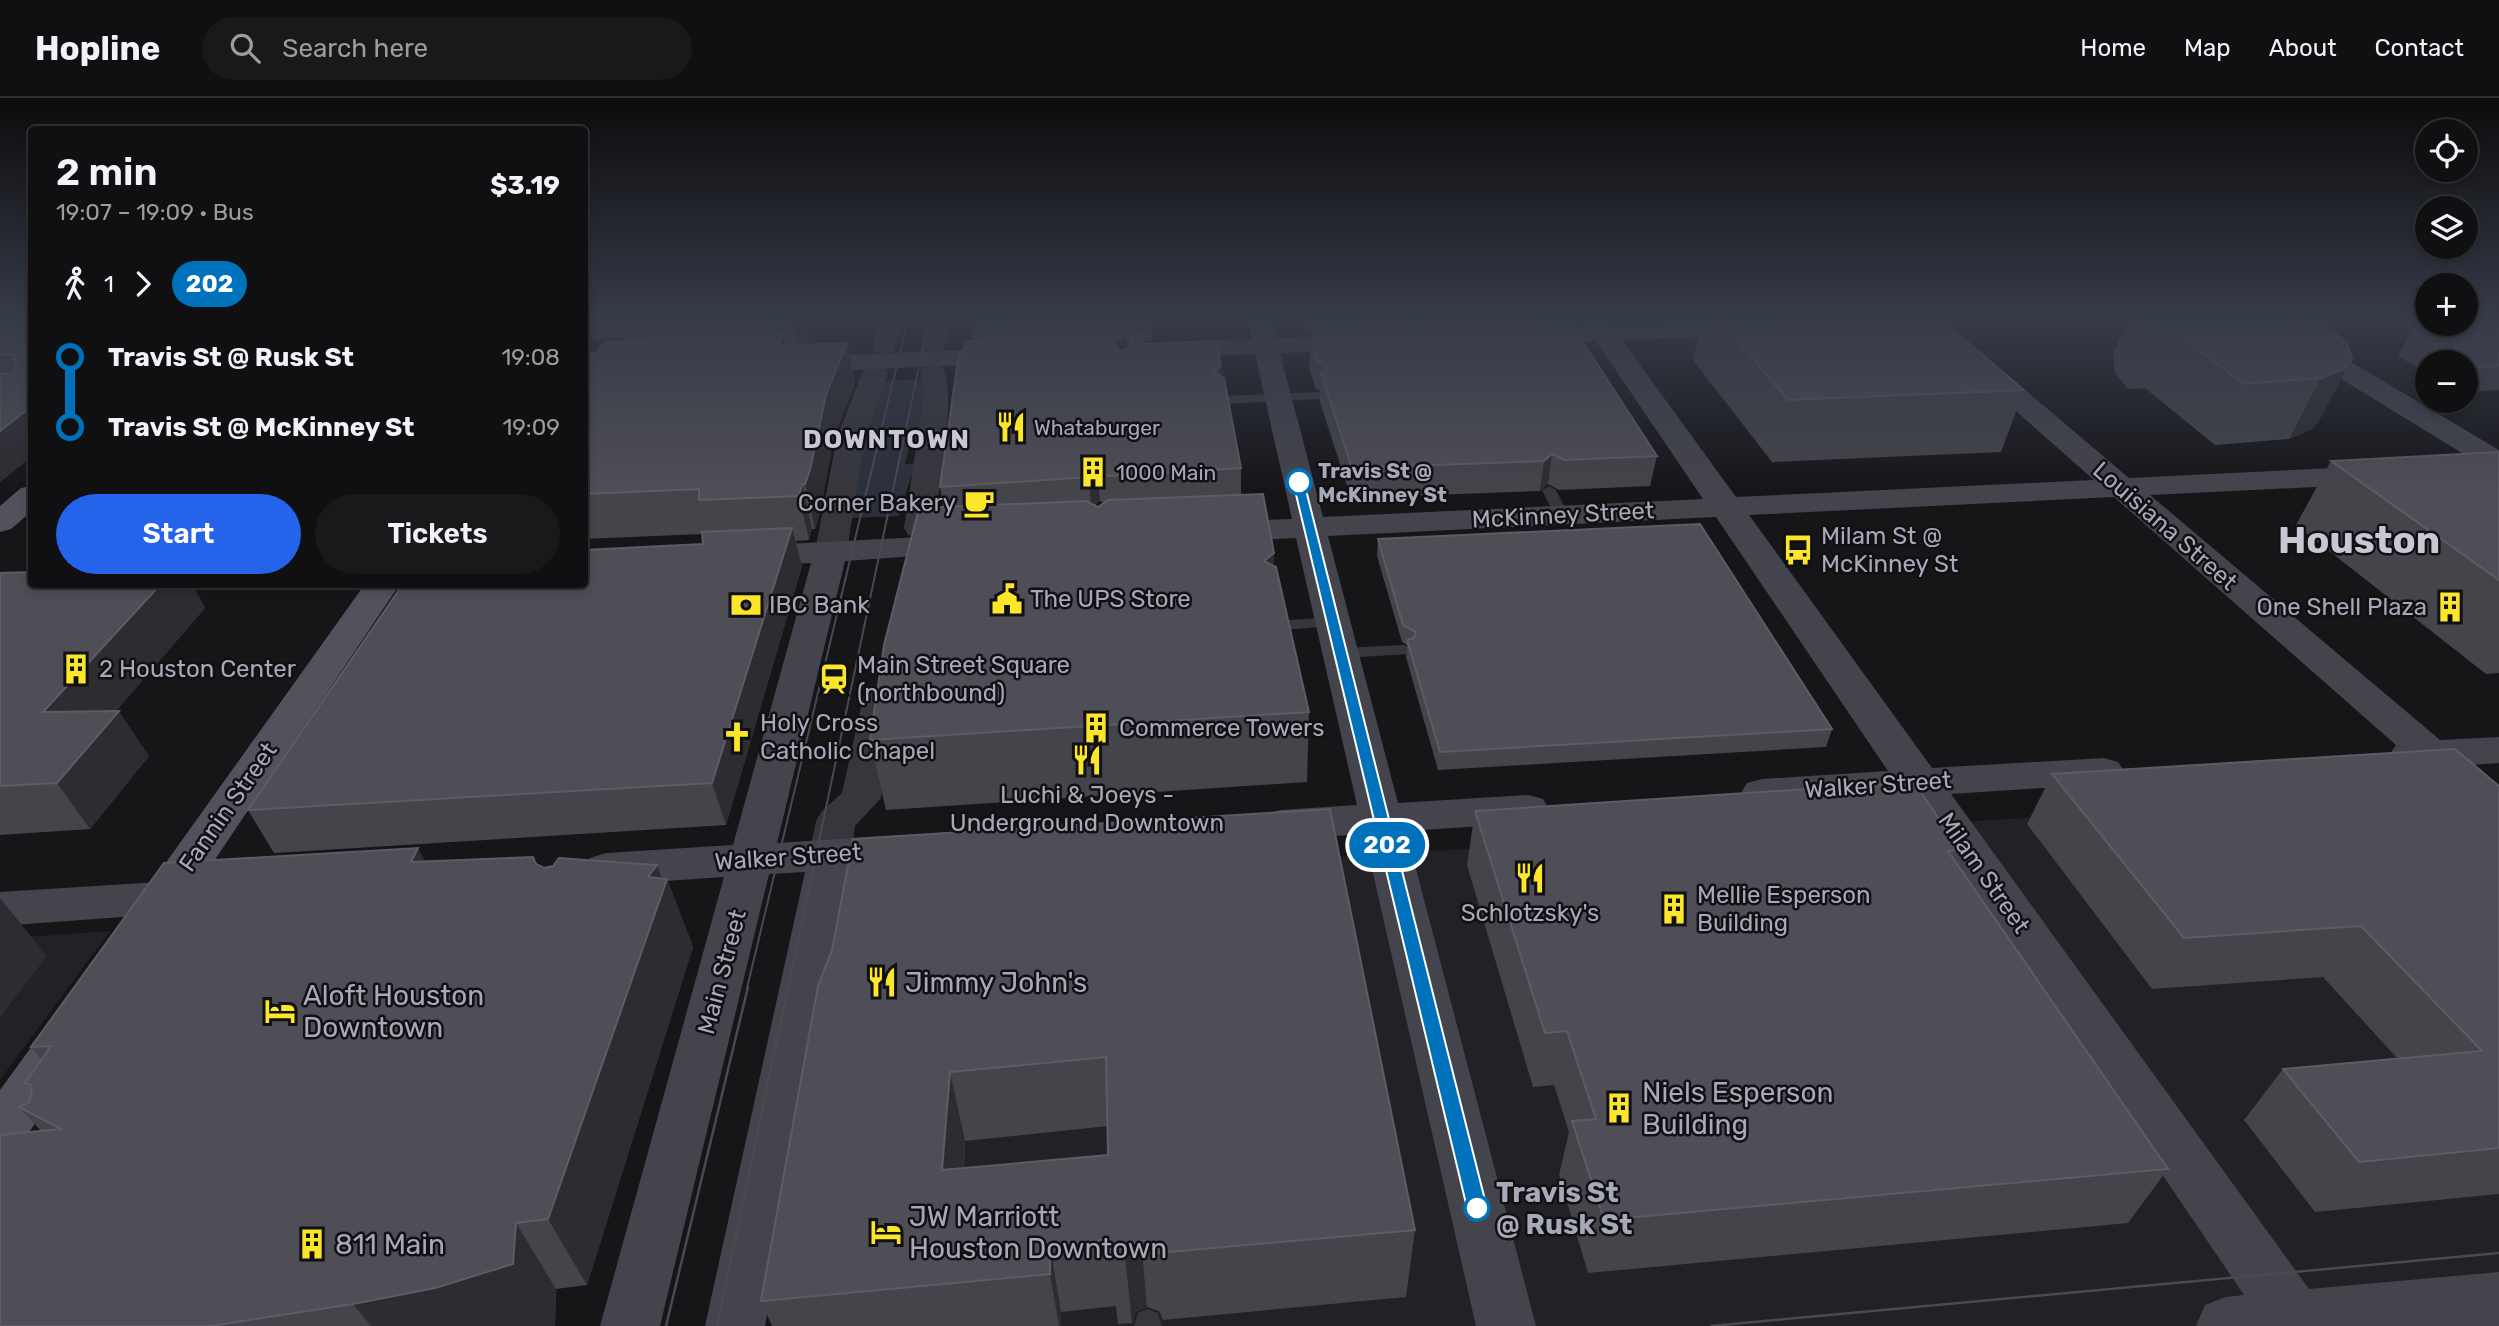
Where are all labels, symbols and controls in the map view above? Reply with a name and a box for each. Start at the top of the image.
search box [202,17,692,80]
text: Hopline [35,29,160,68]
icon: search [226,29,264,67]
text: Search here [282,33,428,64]
text: Home [2080,34,2146,62]
text: Map [2184,34,2231,62]
text: About [2269,34,2337,62]
text: Contact [2375,34,2464,62]
map controls [2415,119,2478,413]
button: locate [2415,119,2478,182]
text: 2 min [56,149,158,195]
text: $3.19 [490,170,560,201]
button: layers [2415,196,2478,259]
text: 19:07 – 19:09 · Bus [56,198,254,226]
icon: walk [56,265,94,303]
icon: forward [124,265,162,303]
text: 1 [104,270,114,298]
text: 202 [186,270,233,298]
button: + [2415,273,2478,336]
text: Travis St @ Rusk St [108,342,354,373]
text: 19:08 [501,343,560,371]
button: − [2415,350,2478,413]
restaurant icon: Whataburger [994,410,1028,444]
text: Travis St @ McKinney St [108,412,414,443]
text: 19:09 [502,413,560,441]
place label: Whataburger [1034,415,1160,440]
district label: DOWNTOWN [803,424,971,455]
building icon: 1000 Main [1076,455,1110,489]
street label: Louisiana Street [2087,456,2243,596]
place label: Travis St @ McKinney St [1318,458,1447,507]
place label: 1000 Main [1116,460,1216,485]
marker: Travis St @ McKinney St [1286,469,1312,495]
cafe icon: Corner Bakery [962,486,996,520]
place label: Corner Bakery [798,489,956,517]
button: Start [56,494,301,574]
button: Tickets [315,494,560,574]
street label: McKinney Street [1471,496,1655,534]
district label: Houston [2278,517,2440,563]
place label: Milam St @ McKinney St [1821,522,1958,578]
bus stop icon: Milam St @ McKinney St [1781,533,1815,567]
public building icon: The UPS Store [990,582,1024,616]
place label: The UPS Store [1030,585,1191,613]
bank icon: IBC Bank [729,588,763,622]
building icon: One Shell Plaza [2433,590,2467,624]
place label: IBC Bank [769,591,870,619]
place label: One Shell Plaza [2256,593,2427,621]
place label: Main Street Square (northbound) [857,651,1070,707]
building icon: 2 Houston Center [59,652,93,686]
place label: 2 Houston Center [99,655,296,683]
station icon: Main Street Square (northbound) [817,662,851,696]
place label: Holy Cross Catholic Chapel [760,709,935,765]
building icon: Commerce Towers [1079,711,1113,745]
place label: Commerce Towers [1119,714,1325,742]
church icon: Holy Cross Catholic Chapel [720,720,754,754]
street label: Fannin Street [173,737,283,877]
restaurant icon: Luchi & Joeys - Underground Downtown [1070,743,1104,777]
street label: Walker Street [1804,766,1952,804]
place label: Luchi & Joeys - Underground Downtown [950,781,1224,837]
street label: Milam Street [1932,807,2036,939]
line badge: 202 [1347,822,1427,868]
text: 202 [1363,831,1411,859]
street label: Walker Street [714,838,862,876]
restaurant icon: Schlotzsky's [1513,861,1547,895]
place label: Mellie Esperson Building [1697,881,1871,937]
building icon: Mellie Esperson Building [1657,892,1691,926]
place label: Schlotzsky's [1461,899,1599,927]
street label: Main Street [692,907,752,1037]
restaurant icon: Jimmy John's [865,965,899,999]
place label: Jimmy John's [905,966,1087,999]
place label: Aloft Houston Downtown [303,979,484,1044]
hotel icon: Aloft Houston Downtown [263,994,297,1028]
place label: Niels Esperson Building [1642,1076,1833,1141]
building icon: Niels Esperson Building [1602,1091,1636,1125]
place label: Travis St @ Rusk St [1496,1176,1632,1241]
marker: Travis St @ Rusk St [1464,1195,1490,1221]
place label: JW Marriott Houston Downtown [909,1200,1167,1265]
hotel icon: JW Marriott Houston Downtown [869,1215,903,1249]
building icon: 811 Main [295,1227,329,1261]
place label: 811 Main [335,1228,445,1261]

